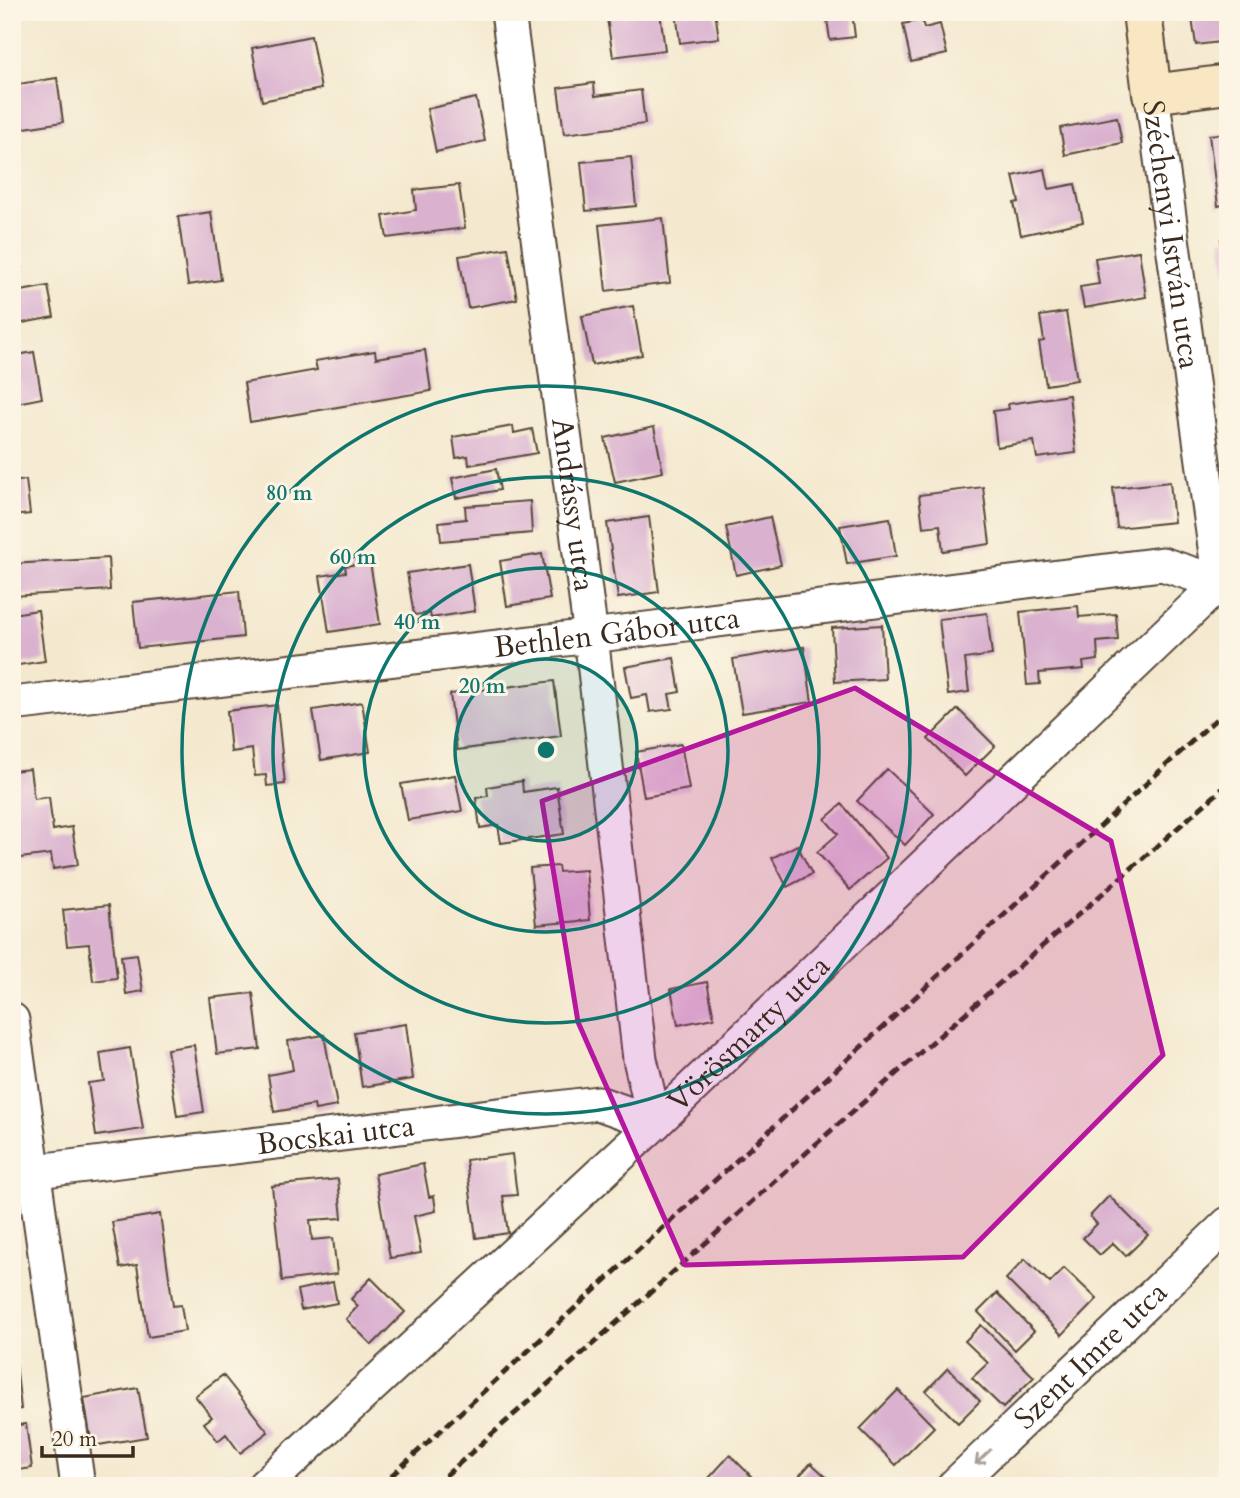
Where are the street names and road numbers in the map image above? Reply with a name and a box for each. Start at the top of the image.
street label: Széchenyi István utca [1132,98,1210,372]
street label: Andrássy utca [541,415,605,594]
street label: Bethlen Gábor utca [492,597,742,668]
street label: Vörösmarty utca [659,946,839,1122]
street label: Bocskai utca [255,1105,417,1165]
street label: Szent Imre utca [1005,1273,1177,1439]

